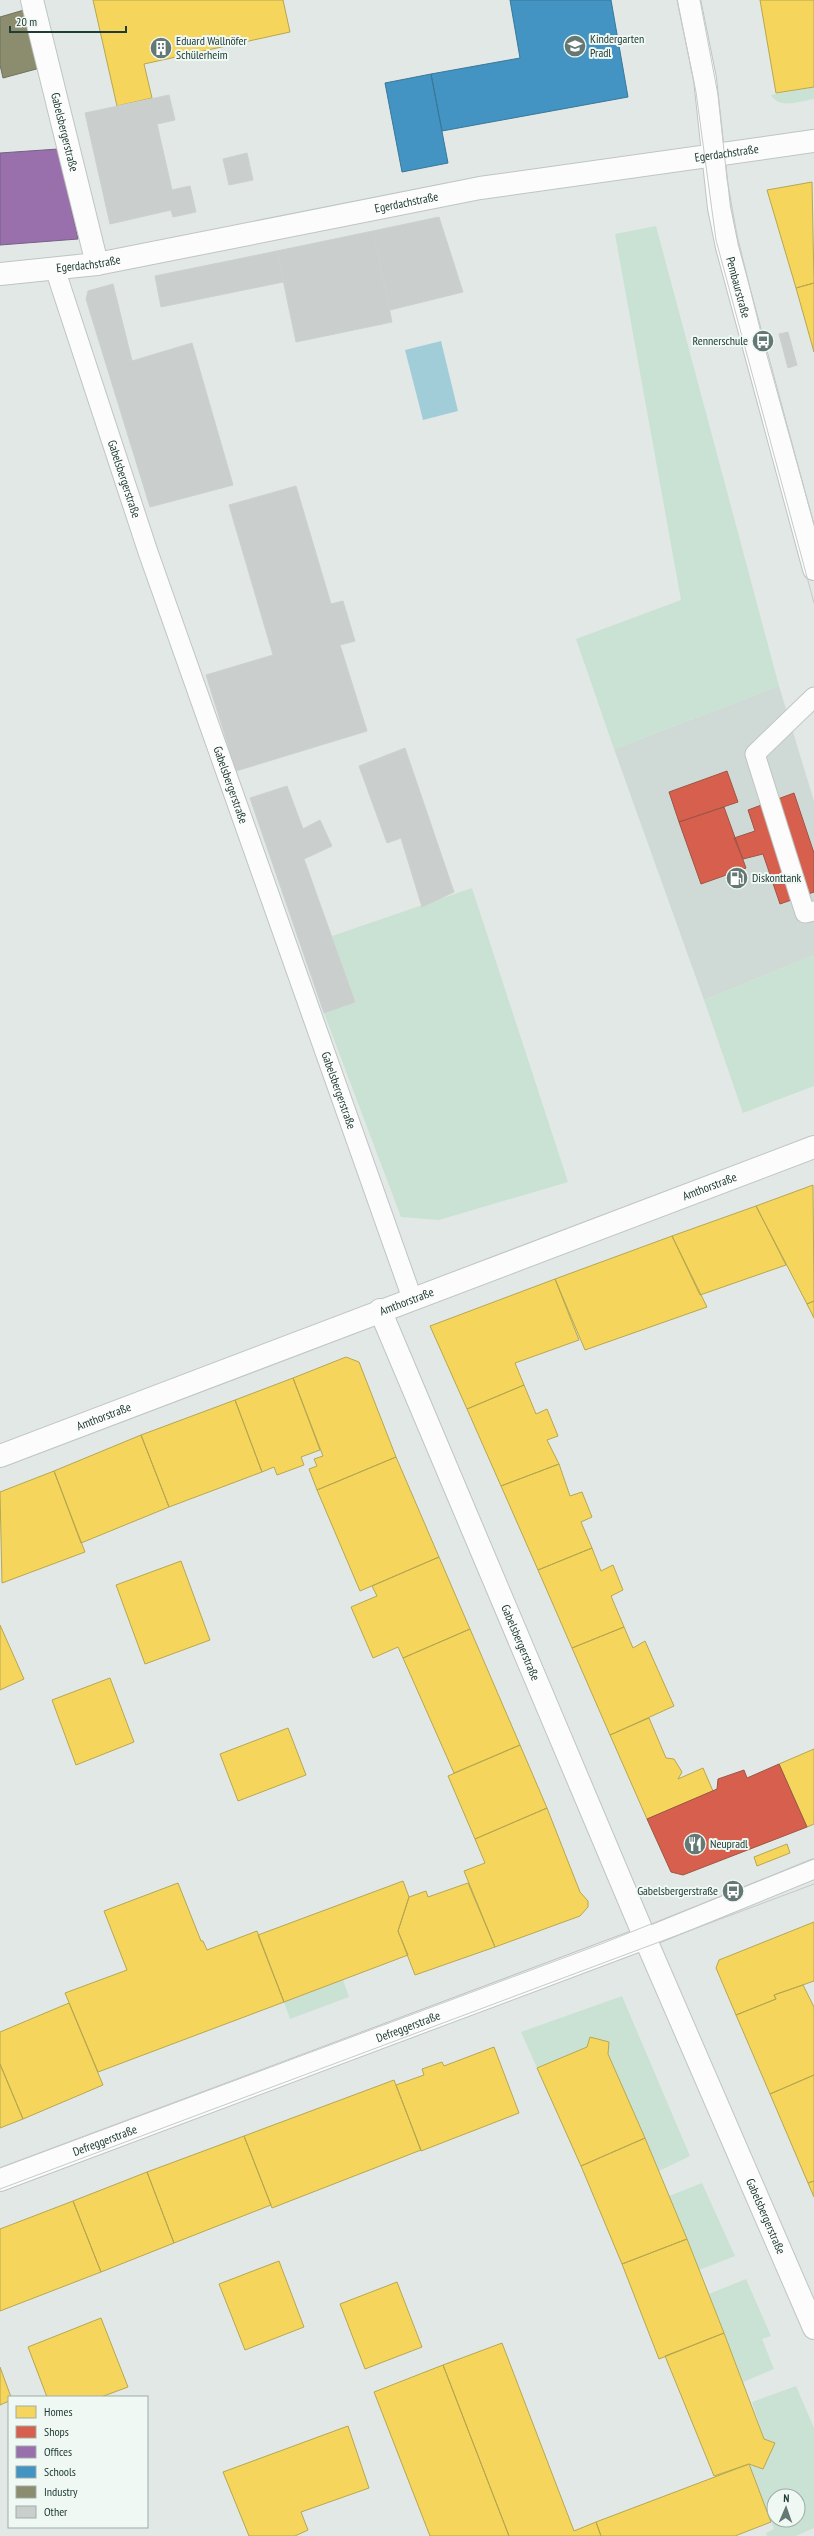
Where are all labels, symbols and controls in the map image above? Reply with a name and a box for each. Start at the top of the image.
scale bar [10,8,126,34]
text: 20 m [16,14,37,29]
place label: Kindergarten Pradl [590,31,644,60]
place label: Eduard Wallnöfer Schülerheim [176,33,248,62]
school or university icon: Kindergarten Pradl [562,33,588,59]
building icon: Eduard Wallnöfer Schülerheim [148,35,174,61]
street label: Gabelsbergerstraße [48,91,82,173]
street label: Egerdachstraße [694,141,760,165]
street label: Egerdachstraße [373,188,439,216]
street label: Egerdachstraße [56,252,122,275]
street label: Pembaurstraße [723,255,754,320]
bus stop icon: Rennerschule [750,328,776,354]
place label: Rennerschule [692,333,748,348]
street label: Gabelsbergerstraße [105,438,144,520]
street label: Gabelsbergerstraße [210,744,252,826]
fuel station icon: Diskonttank [724,865,750,891]
place label: Diskonttank [752,870,802,885]
street label: Gabelsbergerstraße [318,1050,360,1131]
street label: Amthorstraße [680,1169,739,1203]
street label: Amthorstraße [377,1284,436,1318]
street label: Amthorstraße [74,1399,133,1433]
street label: Gabelsbergerstraße [498,1602,543,1683]
restaurant icon: Neupradl [682,1831,708,1857]
place label: Neupradl [710,1836,748,1851]
bus stop icon: Gabelsbergerstraße [720,1878,746,1904]
place label: Gabelsbergerstraße [637,1883,718,1898]
street label: Defreggerstraße [374,2007,442,2045]
street label: Defreggerstraße [70,2121,139,2159]
street label: Gabelsbergerstraße [743,2176,789,2256]
legend [8,2396,148,2528]
text: Homes [44,2404,72,2419]
text: Shops [44,2424,69,2439]
text: Offices [44,2444,72,2459]
text: Schools [44,2464,76,2479]
text: Industry [44,2484,78,2499]
north arrow [766,2488,806,2528]
text: N [783,2491,790,2505]
text: Other [44,2504,68,2519]

